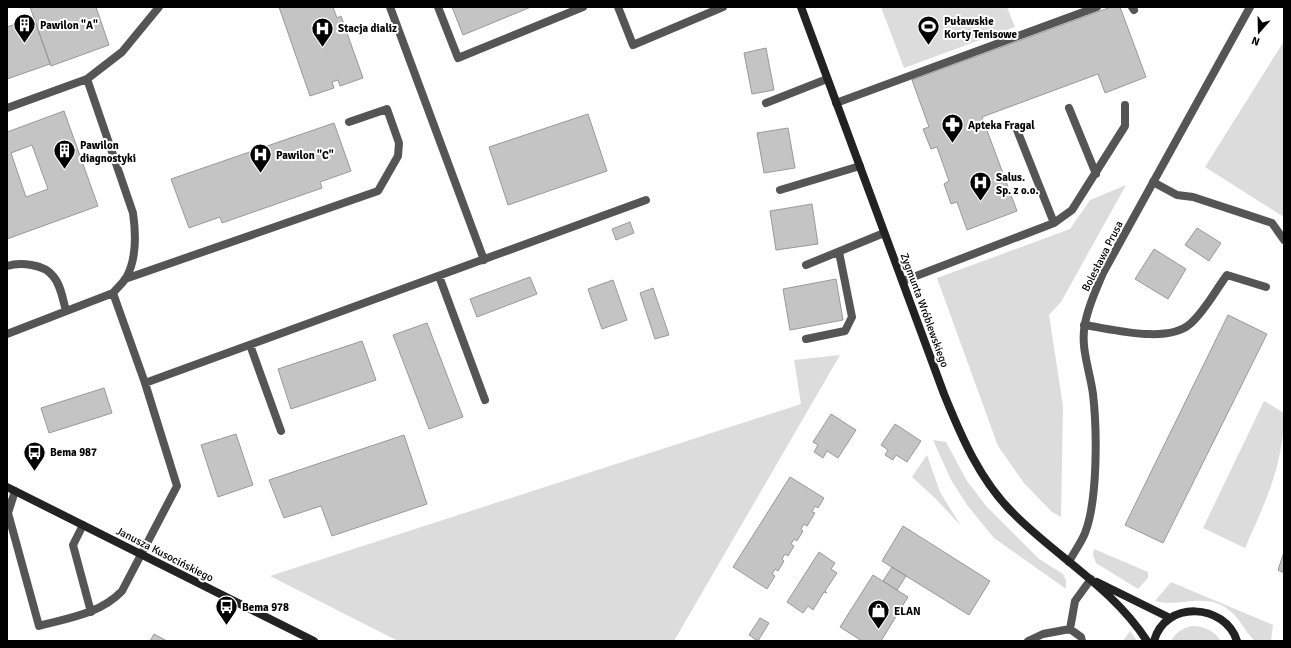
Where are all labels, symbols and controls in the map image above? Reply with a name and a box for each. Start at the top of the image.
building icon: Pawilon "A" [12,12,38,45]
north arrow [1239,12,1279,52]
sports icon: Puławskie Korty Tenisowe [915,14,941,47]
hospital icon: Stacja dializ [310,15,336,48]
place label: Puławskie Korty Tenisowe [944,15,1018,41]
place label: Pawilon "A" [40,19,98,32]
place label: Stacja dializ [338,22,397,35]
text: N [1250,34,1262,48]
pharmacy icon: Apteka Fragal [939,112,965,145]
place label: Apteka Fragal [968,119,1035,132]
building icon: Pawilon diagnostyki [51,138,77,171]
place label: Pawilon diagnostyki [80,139,136,165]
hospital icon: Pawilon "C" [248,142,274,175]
place label: Pawilon "C" [276,149,334,162]
hospital icon: Salus. Sp. z o.o. [968,170,994,203]
place label: Salus. Sp. z o.o. [996,171,1039,197]
street label: Bolesława Prusa [1079,218,1126,294]
street label: Zygmunta Wróblewskiego [898,251,951,369]
bus stop icon: Bema 987 [22,439,48,472]
place label: Bema 987 [50,446,97,459]
street label: Janusza Kusocińskiego [114,524,216,585]
bus stop icon: Bema 978 [214,594,240,627]
shop icon: ELAN [865,598,891,631]
place label: Bema 978 [242,601,289,614]
place label: ELAN [894,605,921,618]

